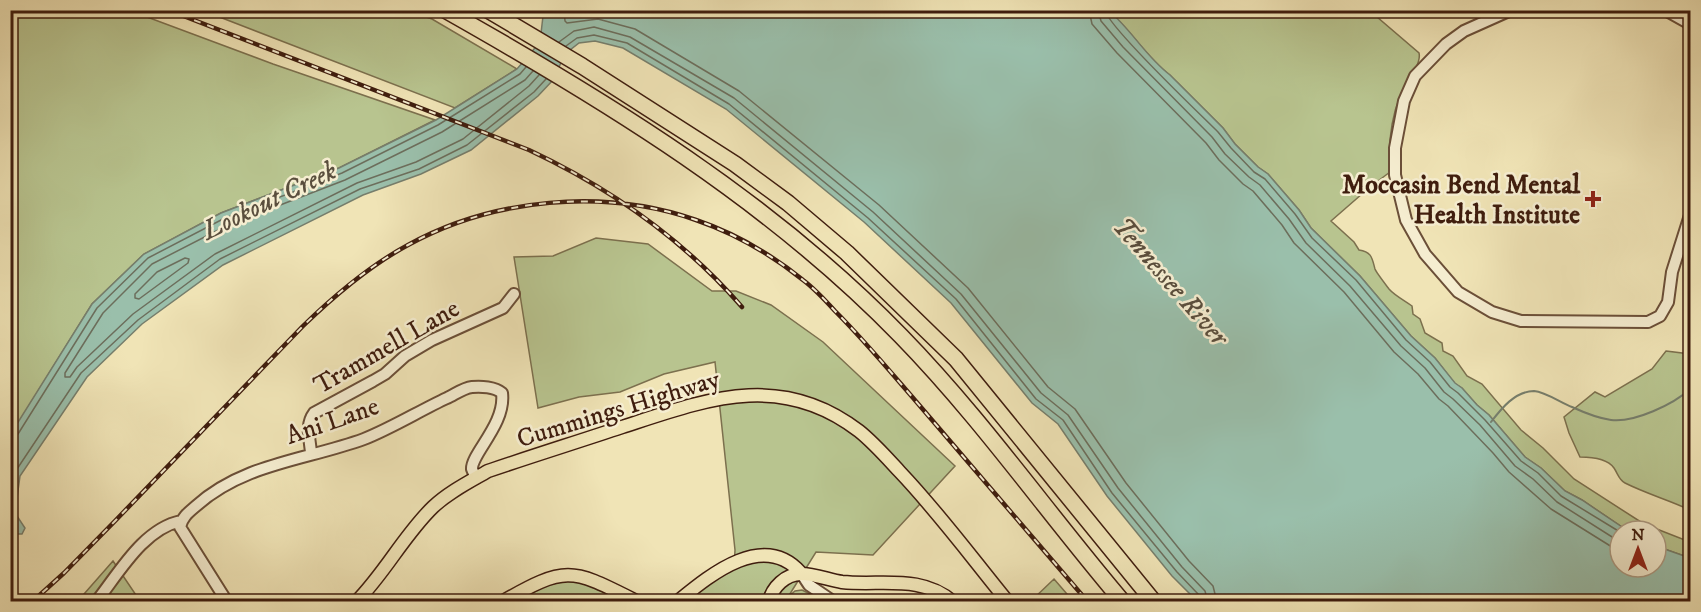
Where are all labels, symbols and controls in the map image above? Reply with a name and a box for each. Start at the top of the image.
water label: Lookout Creek [195,153,343,249]
place label: Moccasin Bend Mental Health Institute [1342,169,1581,232]
marker: Moccasin Bend Mental Health Institute [1584,190,1602,208]
water label: Tennessee River [1105,210,1237,355]
street label: Trammell Lane [308,292,465,402]
street label: Cummings Highway [513,363,725,456]
street label: Ani Lane [282,390,383,453]
north arrow [1608,519,1668,579]
text: N [1631,525,1645,545]

